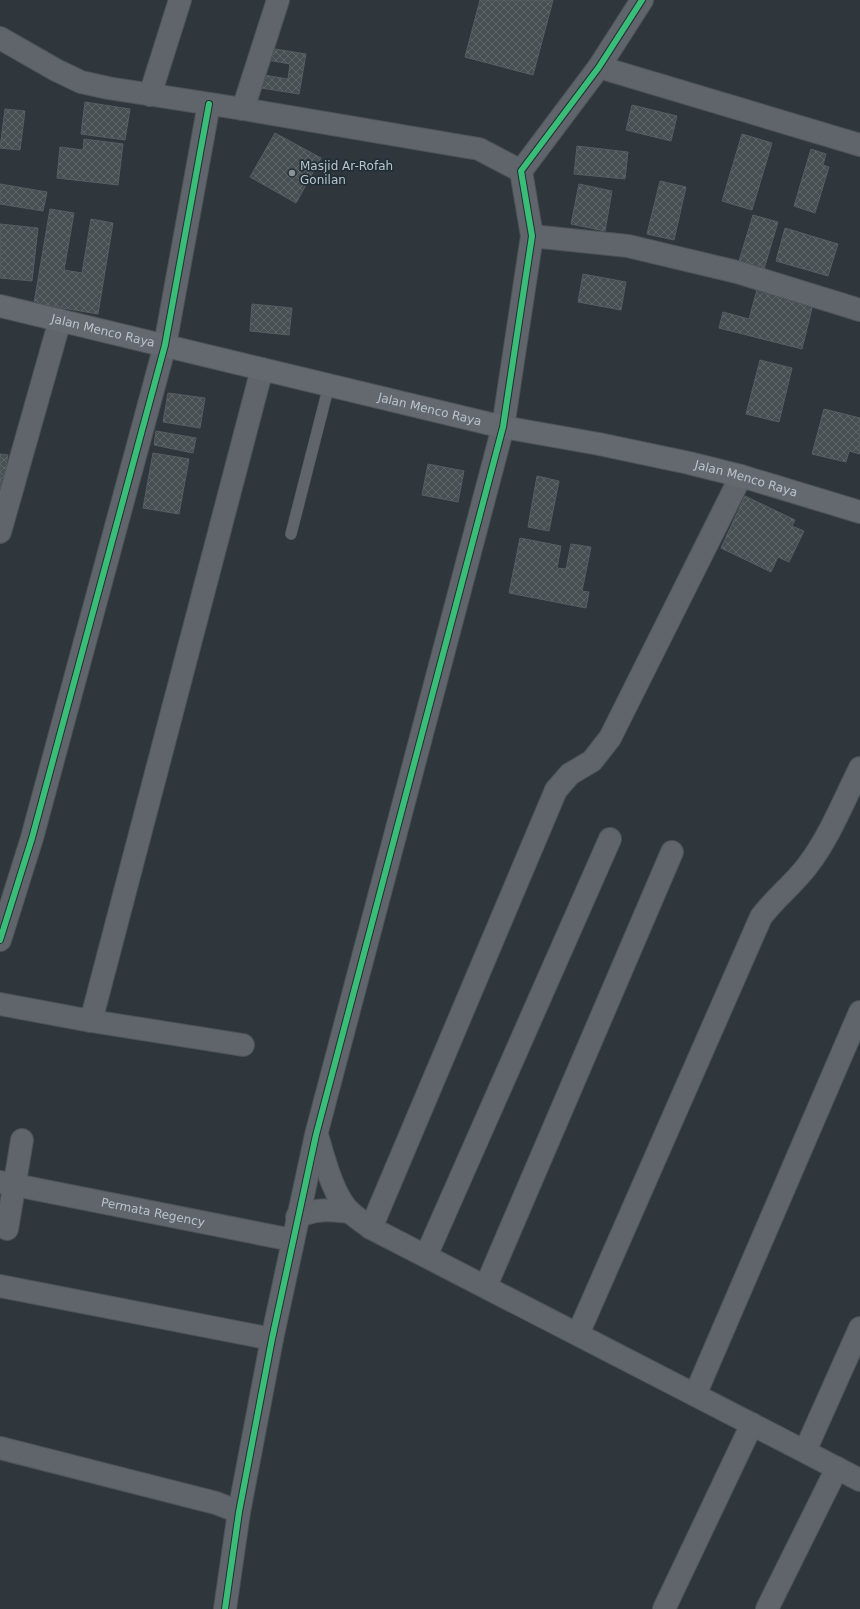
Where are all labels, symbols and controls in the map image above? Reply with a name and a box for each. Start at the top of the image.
place label: Masjid Ar-Rofah Gonilan [300,159,393,187]
marker: Masjid Ar-Rofah Gonilan [287,168,297,178]
street label: Jalan Menco Raya [49,311,156,350]
street label: Jalan Menco Raya [376,390,483,429]
street label: Jalan Menco Raya [692,457,799,500]
street label: Permata Regency [100,1195,206,1230]

